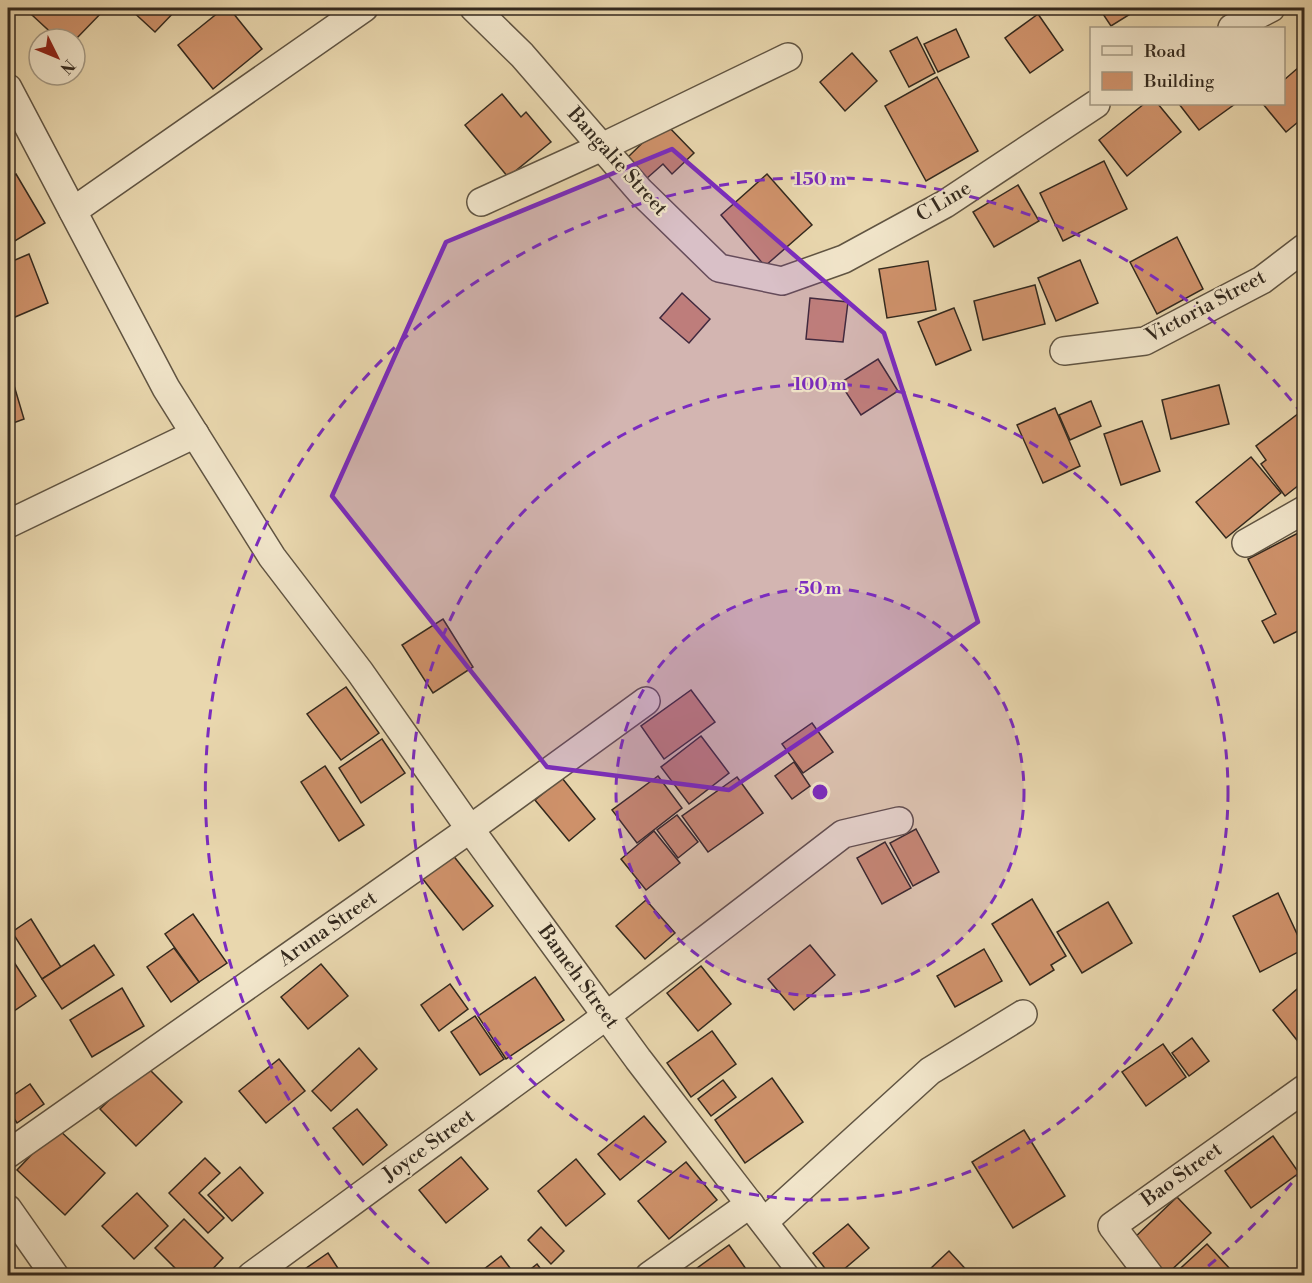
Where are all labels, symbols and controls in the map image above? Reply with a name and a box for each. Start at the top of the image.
north arrow [27,27,87,87]
legend [1090,27,1285,105]
text: Road [1144,40,1187,63]
text: N [55,55,79,78]
text: Building [1143,70,1215,93]
street label: Bangalie Street [561,102,672,222]
text: 150 m [794,168,847,191]
street label: C Line [912,176,976,228]
street label: Victoria Street [1141,265,1270,350]
text: 100 m [793,373,847,396]
text: 50 m [798,577,842,600]
centre of rings [810,782,830,802]
street label: Aruna Street [273,886,382,973]
street label: Bameh Street [531,919,624,1034]
street label: Joyce Street [377,1104,480,1188]
street label: Bao Street [1136,1137,1227,1213]

